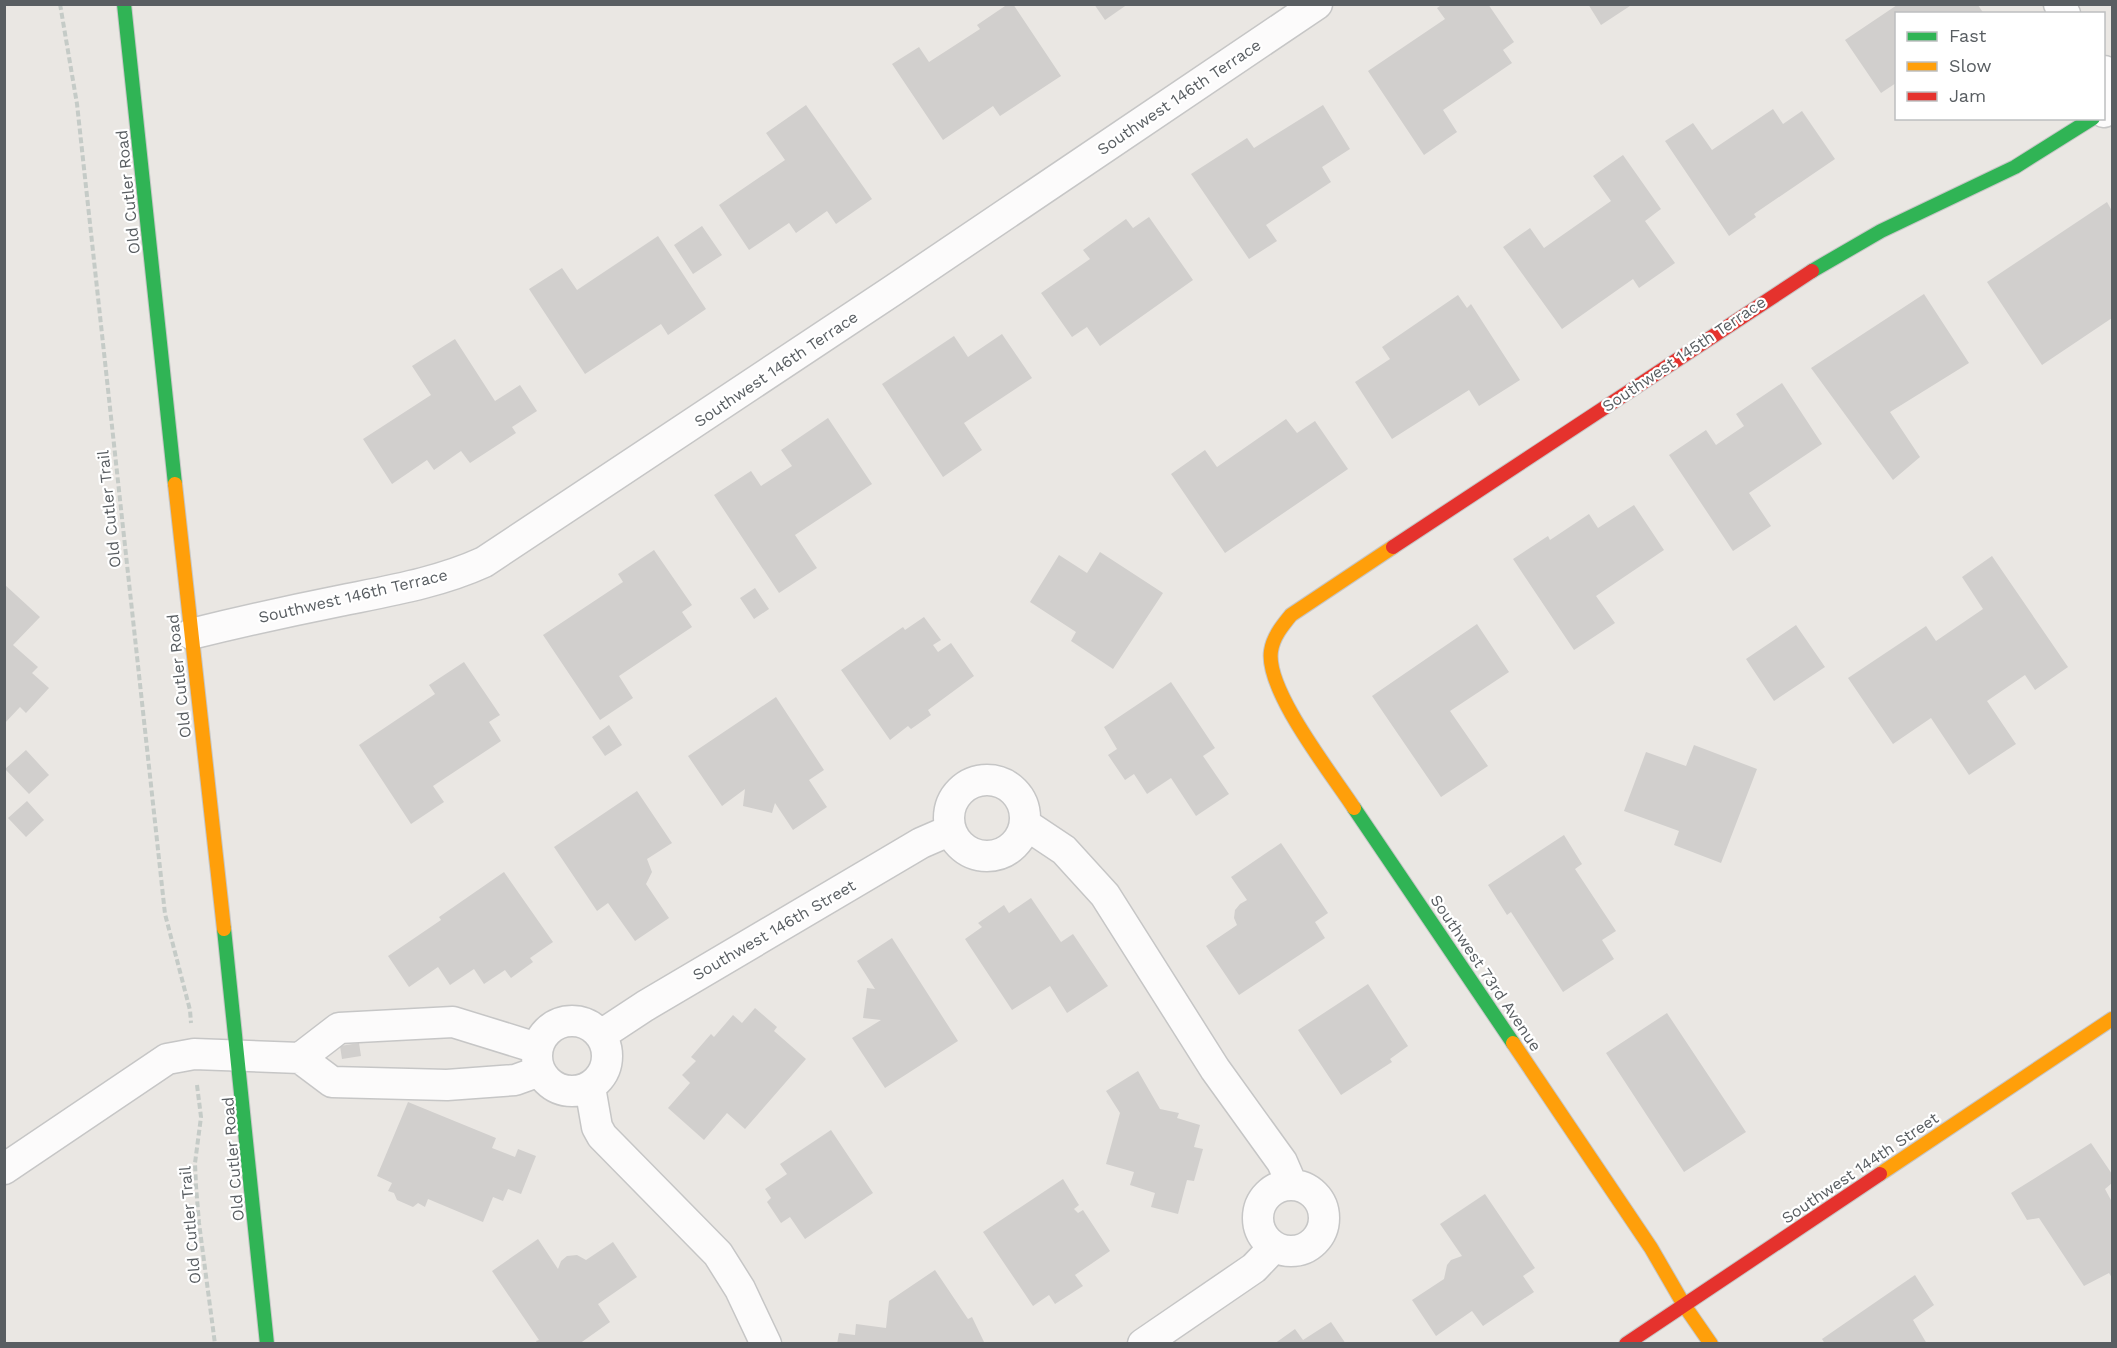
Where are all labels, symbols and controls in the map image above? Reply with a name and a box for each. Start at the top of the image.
legend [1895,12,2105,120]
text: Fast [1949,25,1987,46]
street label: Southwest 146th Terrace [1094,35,1264,159]
text: Slow [1949,55,1992,76]
text: Jam [1949,85,1986,106]
street label: Old Cutler Road [112,129,144,255]
street label: Southwest 145th Terrace [1599,292,1769,416]
street label: Southwest 146th Terrace [691,307,861,431]
street label: Old Cutler Trail [93,449,125,569]
street label: Southwest 146th Terrace [257,565,449,627]
street label: Old Cutler Road [163,613,195,739]
street label: Southwest 146th Street [689,875,859,984]
street label: Southwest 73rd Avenue [1427,891,1545,1055]
street label: Old Cutler Road [218,1096,248,1222]
street label: Southwest 144th Street [1778,1108,1942,1228]
street label: Old Cutler Trail [175,1165,205,1285]

